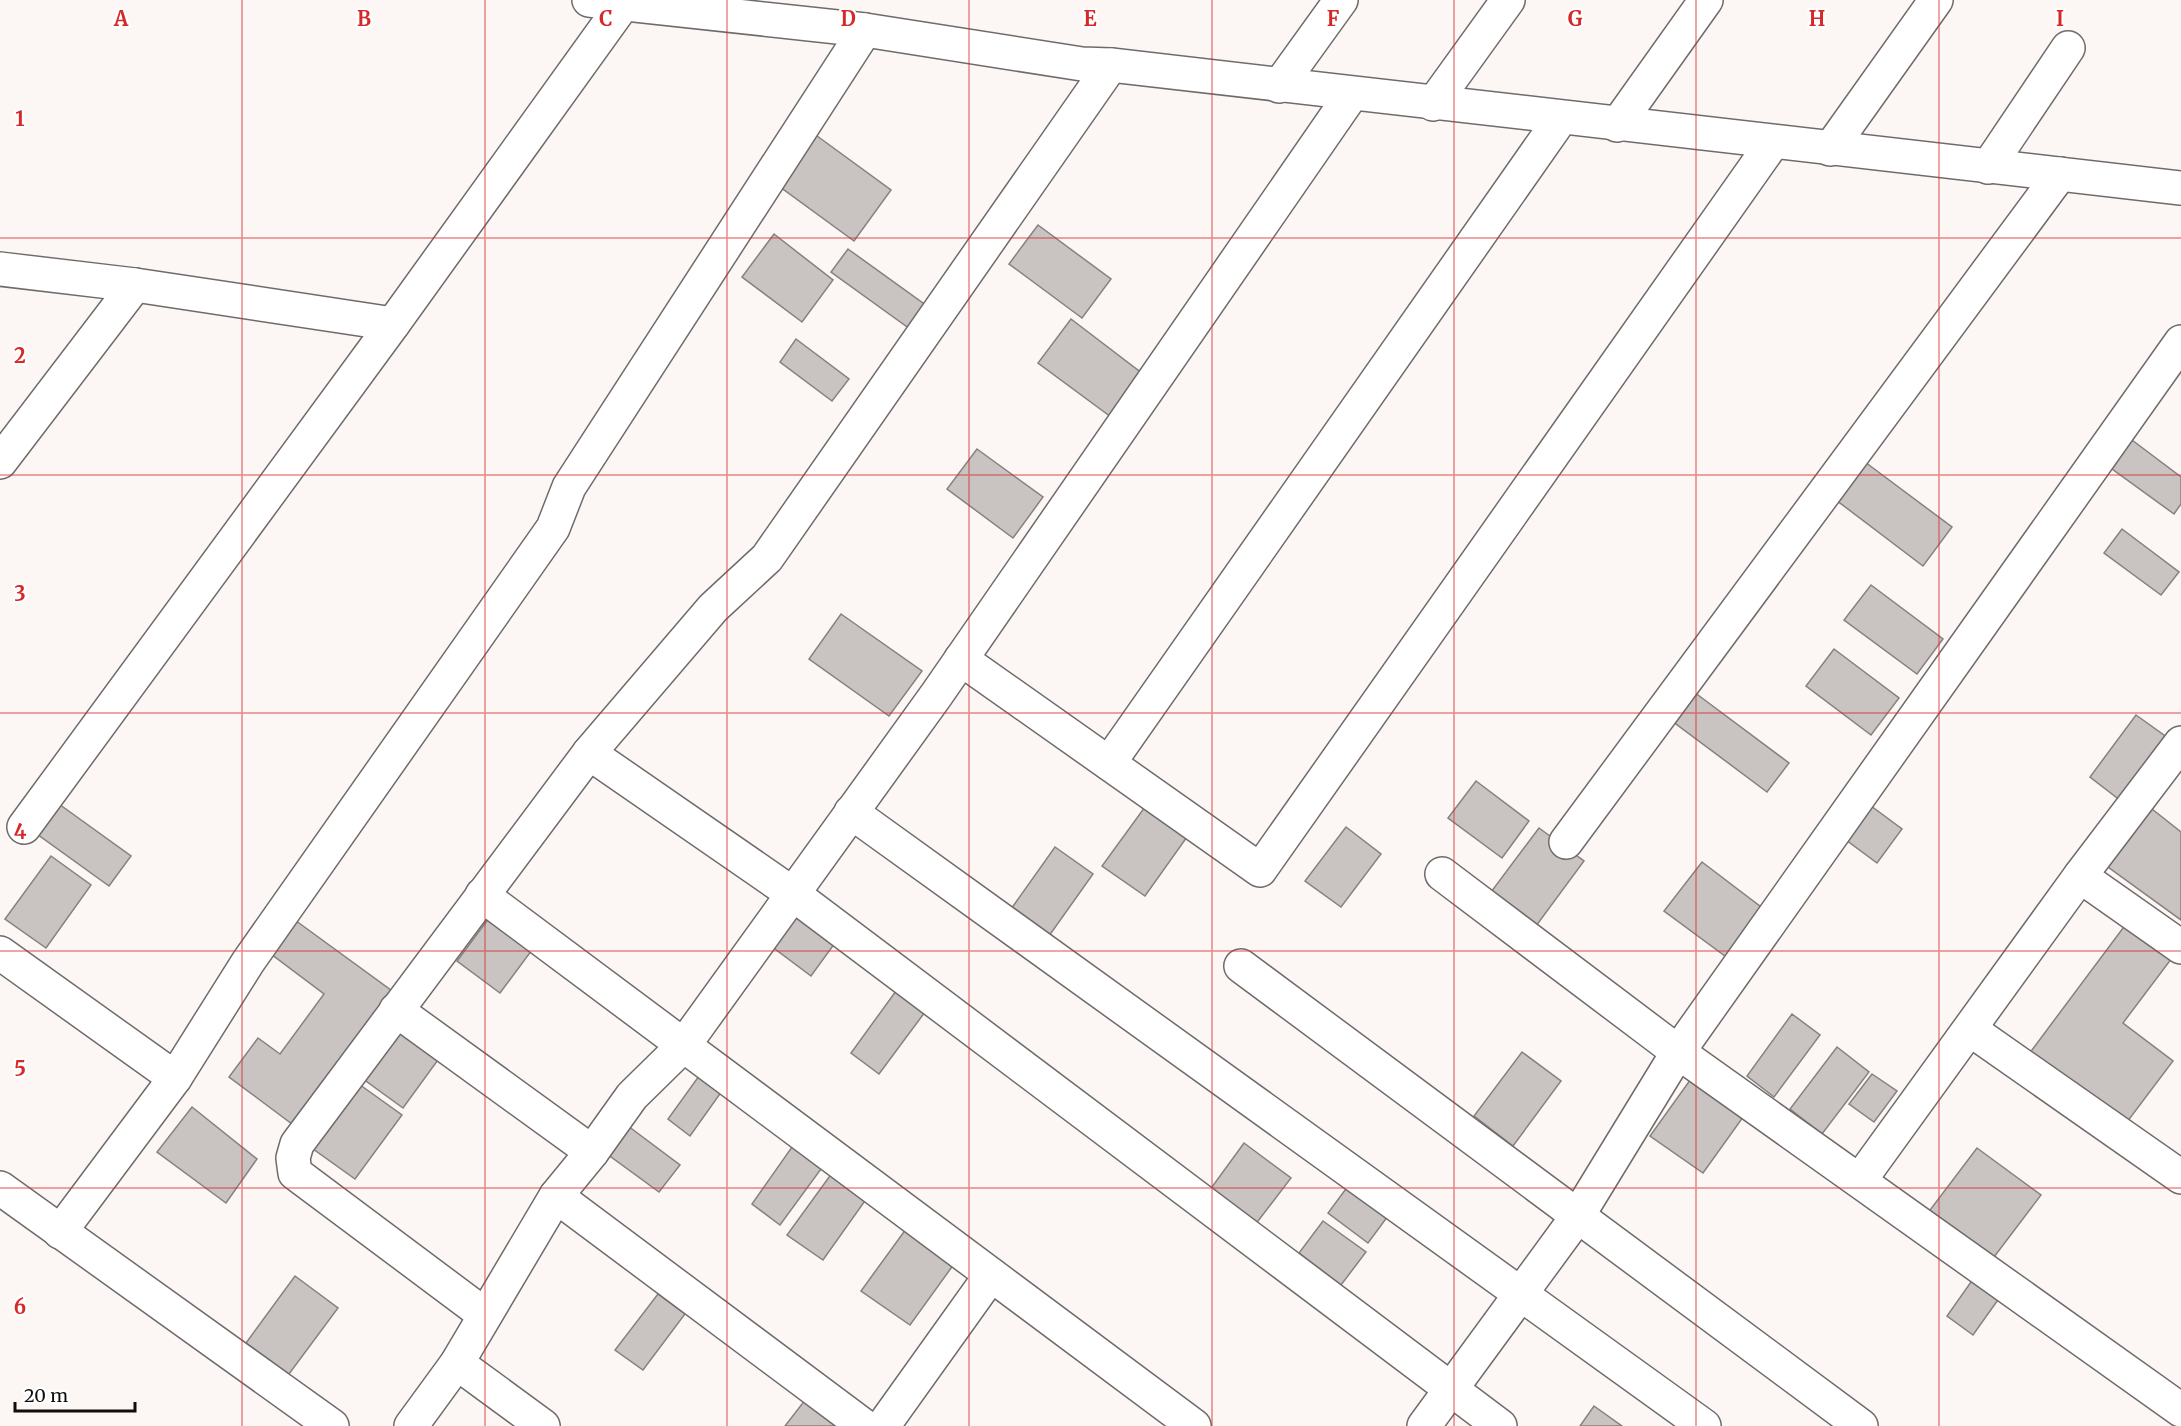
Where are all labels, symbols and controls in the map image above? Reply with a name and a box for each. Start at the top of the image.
text: A [113,6,129,31]
text: B [357,6,371,31]
text: C [599,6,613,31]
text: D [840,6,856,31]
text: E [1083,6,1097,31]
text: F [1327,6,1340,31]
text: G [1568,6,1583,31]
text: H [1809,6,1825,31]
text: I [2056,6,2064,31]
text: 1 [15,106,25,131]
text: 2 [14,343,26,368]
text: 3 [14,581,26,606]
text: 4 [14,819,27,844]
text: 5 [14,1056,26,1081]
text: 6 [14,1294,26,1319]
scale bar [15,1375,135,1413]
text: 20 m [24,1384,68,1407]

